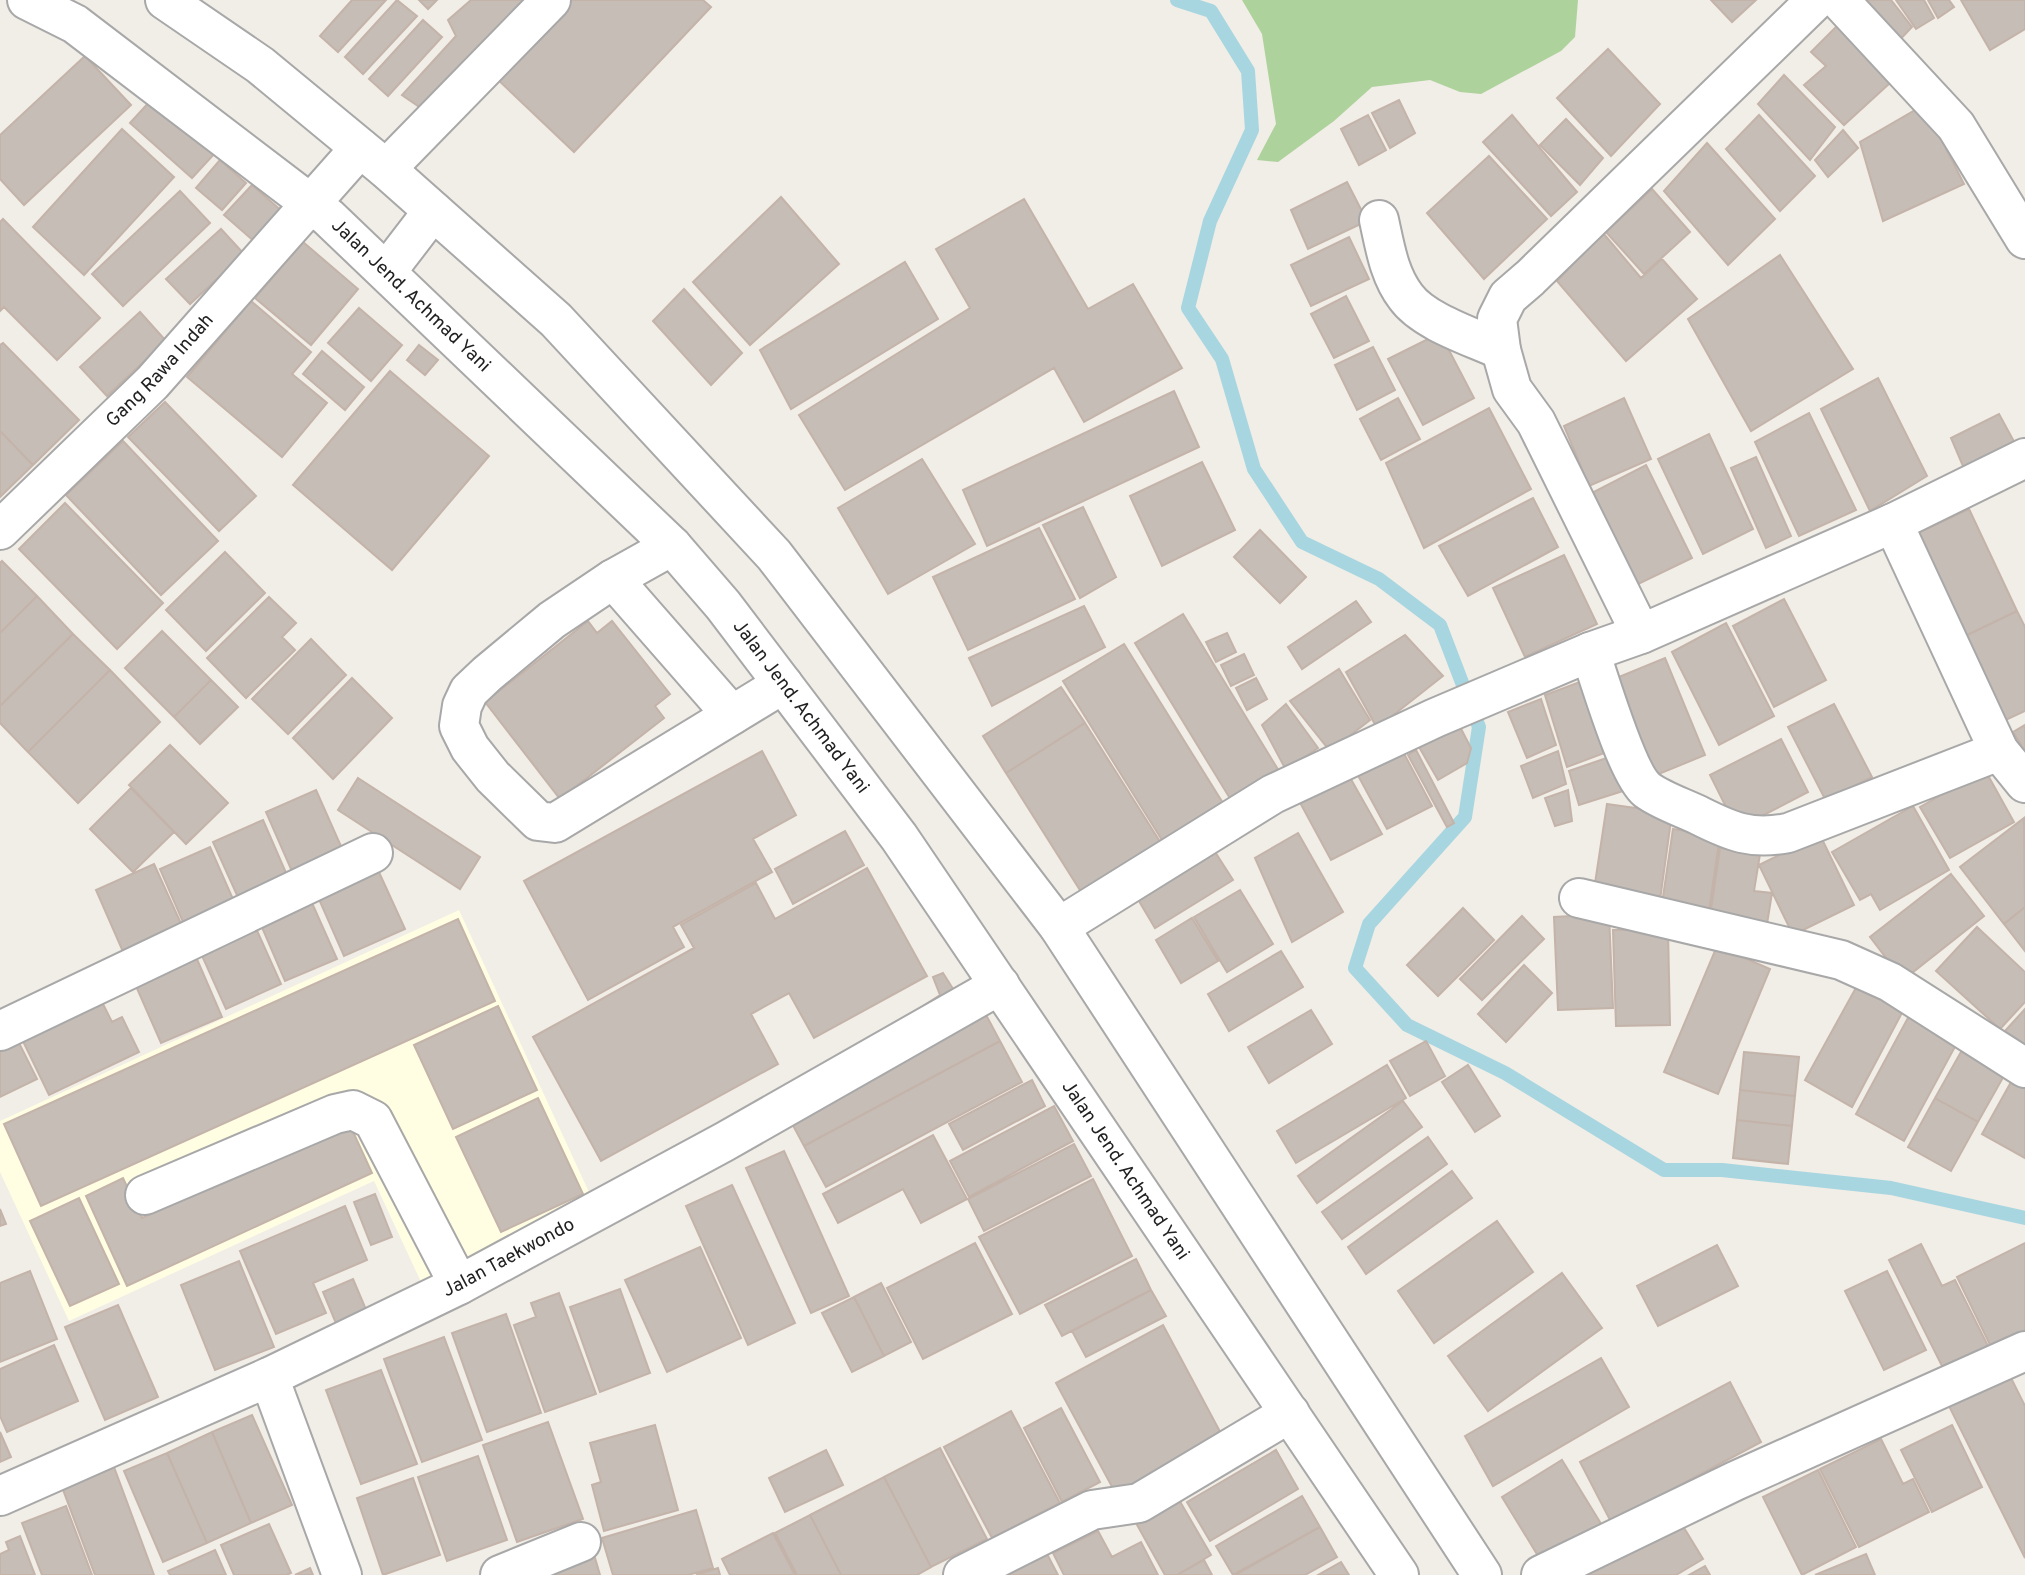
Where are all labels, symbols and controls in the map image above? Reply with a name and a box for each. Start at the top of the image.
street label: Jalan Jend. Achmad Yani [326,214,495,378]
street label: Gang Rawa Indah [101,309,219,433]
street label: Jalan Jend. Achmad Yani [727,615,874,799]
street label: Jalan Jend. Achmad Yani [1056,1076,1194,1265]
street label: Jalan Taekwondo [439,1213,579,1303]

